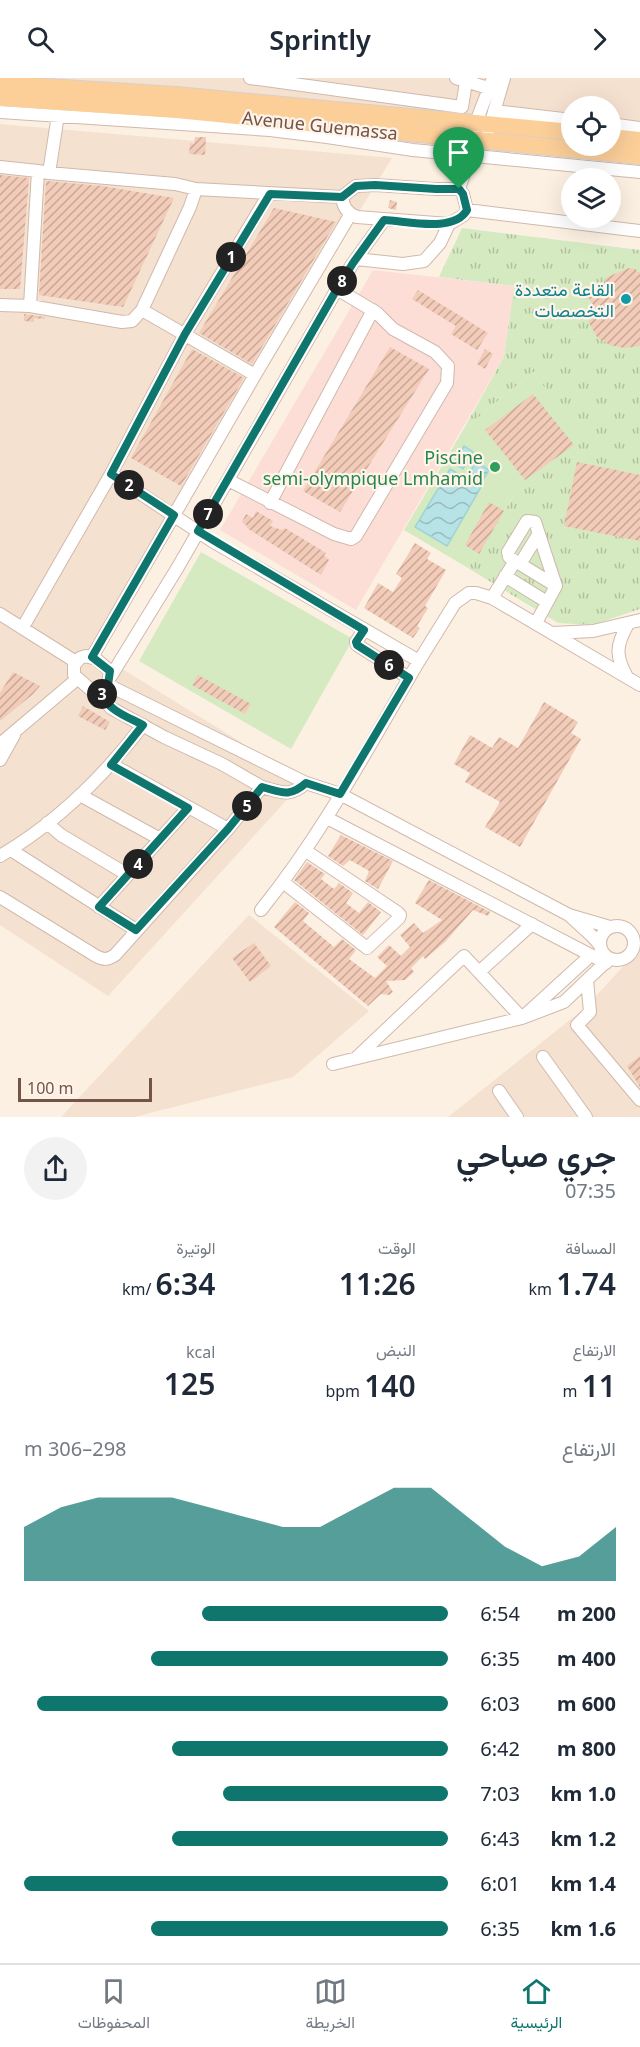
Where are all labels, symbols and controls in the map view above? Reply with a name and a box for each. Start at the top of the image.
text: Sprintly [269,21,371,58]
icon: search [24,23,57,56]
icon: forward [583,23,616,56]
map controls [561,96,621,228]
button: locate [561,96,621,156]
street label: Avenue Guemassa [241,105,399,145]
pin [433,127,484,189]
icon: arrive [442,136,475,169]
button: layers [561,168,621,228]
pin: 1 [216,242,246,272]
text: 1 [226,246,236,268]
pin: 8 [327,266,357,296]
text: 8 [337,270,347,292]
place label: القاعة متعددة التخصصات [515,277,614,322]
marker: القاعة متعددة التخصصات [619,292,633,306]
place label: Piscine semi-olympique Lmhamid [263,445,483,490]
marker: Piscine semi-olympique Lmhamid [488,460,502,474]
pin: 2 [114,470,144,500]
text: 2 [124,474,134,496]
pin: 7 [193,499,223,529]
text: 7 [203,503,213,525]
pin: 6 [374,650,404,680]
text: 6 [384,654,394,676]
pin: 3 [87,679,117,709]
text: 3 [97,683,107,705]
pin: 5 [232,791,262,821]
text: 5 [242,795,252,817]
pin: 4 [123,849,153,879]
text: 4 [133,853,143,875]
scale bar [18,1075,152,1103]
text: 100 m [27,1077,74,1099]
text: جري صباحي [456,1132,616,1177]
button: share [24,1137,87,1200]
text: 07:35 [565,1177,616,1204]
text: الوتيرة [176,1237,215,1259]
text: الوقت [378,1237,416,1259]
text: المسافة [565,1237,616,1259]
text: 6:34 [156,1263,215,1304]
text: 11:26 [339,1263,416,1304]
text: 1.74 [556,1263,616,1304]
text: /km [122,1278,156,1300]
text: km [529,1278,556,1300]
text: النبض [376,1339,416,1361]
text: الارتفاع [573,1339,616,1361]
text: kcal [186,1341,215,1363]
text: 125 [164,1363,215,1404]
text: 140 [364,1365,416,1406]
text: 11 [582,1365,616,1406]
text: bpm [325,1380,364,1402]
text: m [563,1380,582,1402]
text: 298–306 m [24,1435,127,1462]
text: الارتفاع [562,1435,616,1462]
text: 6:54 [480,1600,520,1627]
text: 200 m [557,1600,616,1627]
text: 6:35 [480,1645,520,1672]
text: 400 m [557,1645,616,1672]
text: 6:03 [480,1690,520,1717]
text: 600 m [557,1690,616,1717]
text: 6:42 [480,1735,520,1762]
text: 800 m [557,1735,616,1762]
text: 7:03 [480,1780,520,1807]
text: 1.0 km [550,1780,616,1807]
text: 6:43 [480,1825,520,1852]
text: 1.2 km [550,1825,616,1852]
text: 6:01 [480,1870,520,1897]
text: 1.4 km [550,1870,616,1897]
text: 6:35 [480,1915,520,1942]
text: 1.6 km [550,1915,616,1942]
tab: المحفوظات [78,1975,150,2037]
tab: الخريطة [305,1975,355,2037]
tab: الرئيسية [510,1975,562,2037]

